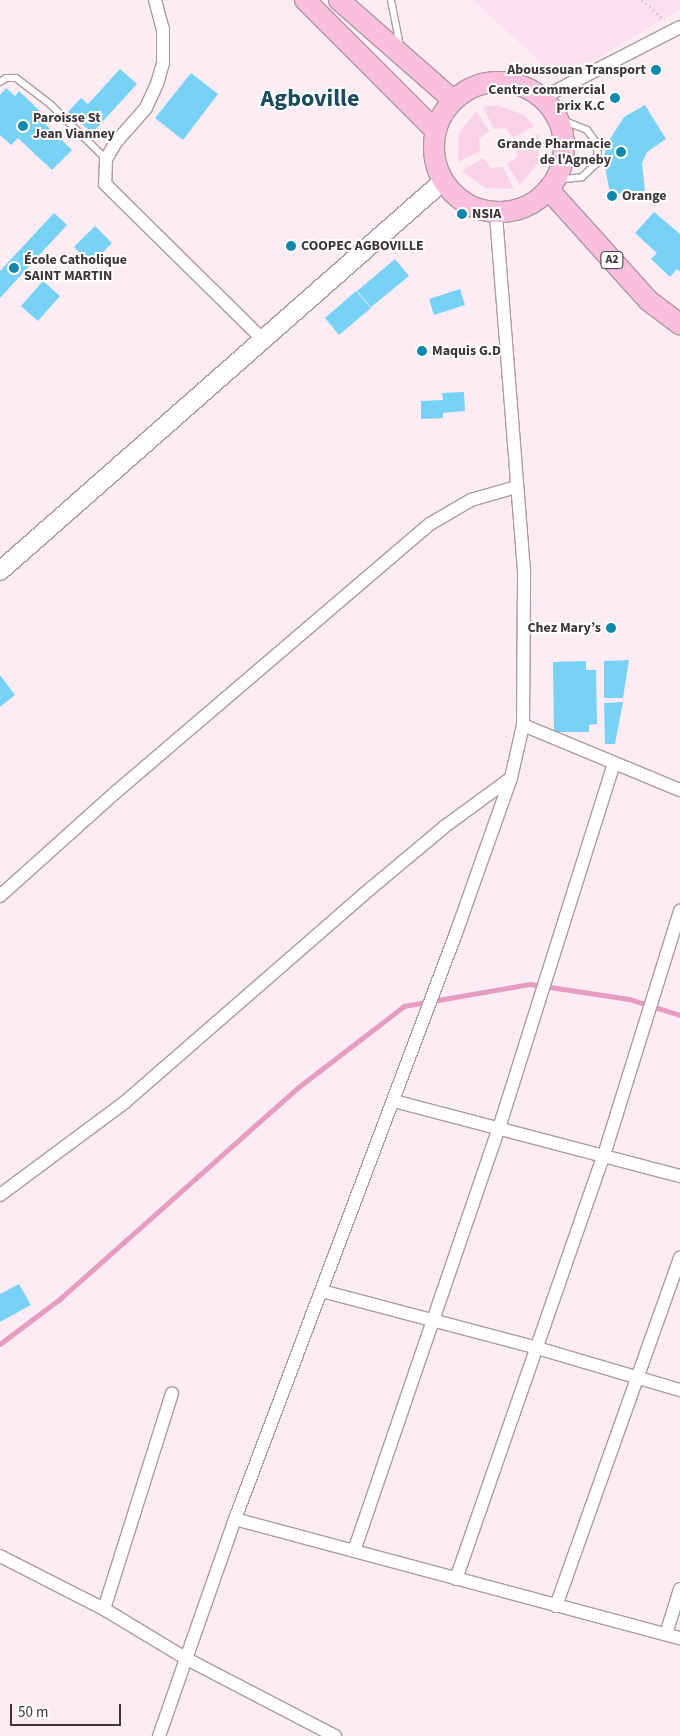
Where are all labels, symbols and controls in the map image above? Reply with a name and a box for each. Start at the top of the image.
place label: Aboussouan Transport [507,62,646,78]
marker: Aboussouan Transport [650,64,662,76]
place label: Centre commercial prix K.C [488,82,605,114]
district label: Agboville [261,85,359,113]
marker: Centre commercial prix K.C [609,92,621,104]
place label: Paroisse St Jean Vianney [33,110,115,142]
marker: Paroisse St Jean Vianney [17,120,29,132]
place label: Grande Pharmacie de l'Agneby [497,136,611,168]
marker: Grande Pharmacie de l'Agneby [615,146,627,158]
place label: Orange [622,188,667,204]
marker: Orange [606,190,618,202]
place label: NSIA [472,206,501,222]
marker: NSIA [456,208,468,220]
place label: COOPEC AGBOVILLE [301,238,424,254]
marker: COOPEC AGBOVILLE [285,240,297,252]
road number: A2 [600,250,624,270]
place label: École Catholique SAINT MARTIN [24,252,127,284]
marker: École Catholique SAINT MARTIN [8,262,20,274]
place label: Maquis G.D [432,343,501,359]
marker: Maquis G.D [416,345,428,357]
place label: Chez Mary’s [527,620,601,636]
marker: Chez Mary’s [605,622,617,634]
scale bar [12,1694,124,1726]
text: 50 m [18,1702,48,1723]

